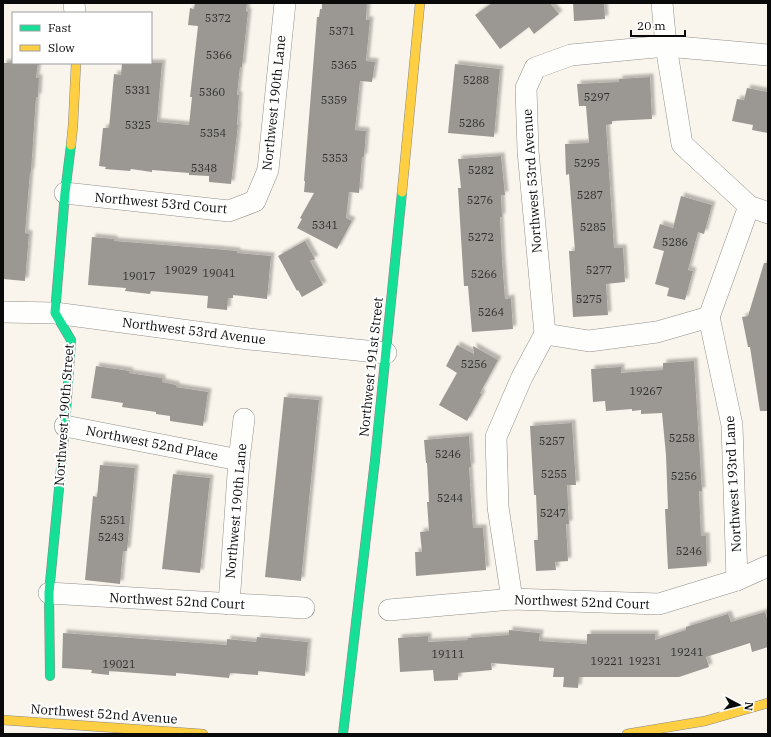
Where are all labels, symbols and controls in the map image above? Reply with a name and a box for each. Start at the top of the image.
house number: 5372 [205,11,231,25]
legend [12,12,152,64]
scale bar [631,12,685,38]
text: 20 m [637,18,666,33]
text: Fast [48,20,72,35]
house number: 5371 [329,24,355,38]
street label: Northwest 190th Lane [258,35,290,171]
text: Slow [48,40,75,55]
house number: 5366 [206,48,232,62]
house number: 5365 [331,58,357,72]
house number: 5288 [463,73,489,87]
house number: 5331 [125,83,151,97]
house number: 5360 [199,85,226,99]
house number: 5297 [584,90,610,104]
house number: 5359 [321,93,347,107]
street label: Northwest 53rd Avenue [518,108,546,254]
house number: 5286 [459,116,485,130]
house number: 5325 [125,118,151,132]
house number: 5354 [200,126,227,140]
house number: 5353 [322,151,348,165]
house number: 5295 [574,156,600,170]
house number: 5348 [191,161,217,175]
house number: 5282 [468,163,494,177]
house number: 5287 [577,188,603,202]
street label: Northwest 53rd Court [94,189,228,217]
house number: 5276 [467,193,493,207]
house number: 5341 [312,218,338,232]
house number: 5285 [580,220,606,234]
house number: 5272 [468,230,494,244]
house number: 5286 [662,235,688,249]
house number: 19029 [165,263,198,277]
house number: 5277 [586,263,612,277]
house number: 19041 [203,266,236,280]
house number: 5266 [471,267,497,281]
house number: 19017 [123,269,156,283]
house number: 5275 [576,292,602,306]
street label: Northwest 191st Street [355,296,387,438]
house number: 5264 [478,305,505,319]
street label: Northwest 53rd Avenue [121,314,267,348]
street label: Northwest 190th Street [51,343,77,487]
house number: 5256 [461,357,487,371]
house number: 19267 [630,384,663,398]
street label: Northwest 193rd Lane [721,415,745,553]
street label: Northwest 52nd Place [85,422,220,464]
house number: 5258 [669,431,695,445]
house number: 5257 [539,434,565,448]
street label: Northwest 190th Lane [222,443,250,579]
house number: 5246 [435,447,461,461]
house number: 5255 [541,467,567,481]
house number: 5256 [671,469,697,483]
house number: 5244 [437,491,464,505]
house number: 5247 [540,506,566,520]
house number: 5251 [100,513,126,527]
house number: 5243 [98,530,124,544]
house number: 5246 [676,544,702,558]
street label: Northwest 52nd Court [109,589,246,613]
street label: Northwest 52nd Court [514,591,650,613]
house number: 19241 [671,645,704,659]
house number: 19111 [432,647,465,661]
house number: 19221 [591,654,624,668]
house number: 19231 [629,654,662,668]
house number: 19021 [103,657,136,671]
north arrow [719,685,759,725]
street label: Northwest 52nd Avenue [30,700,178,728]
text: N [741,701,756,712]

